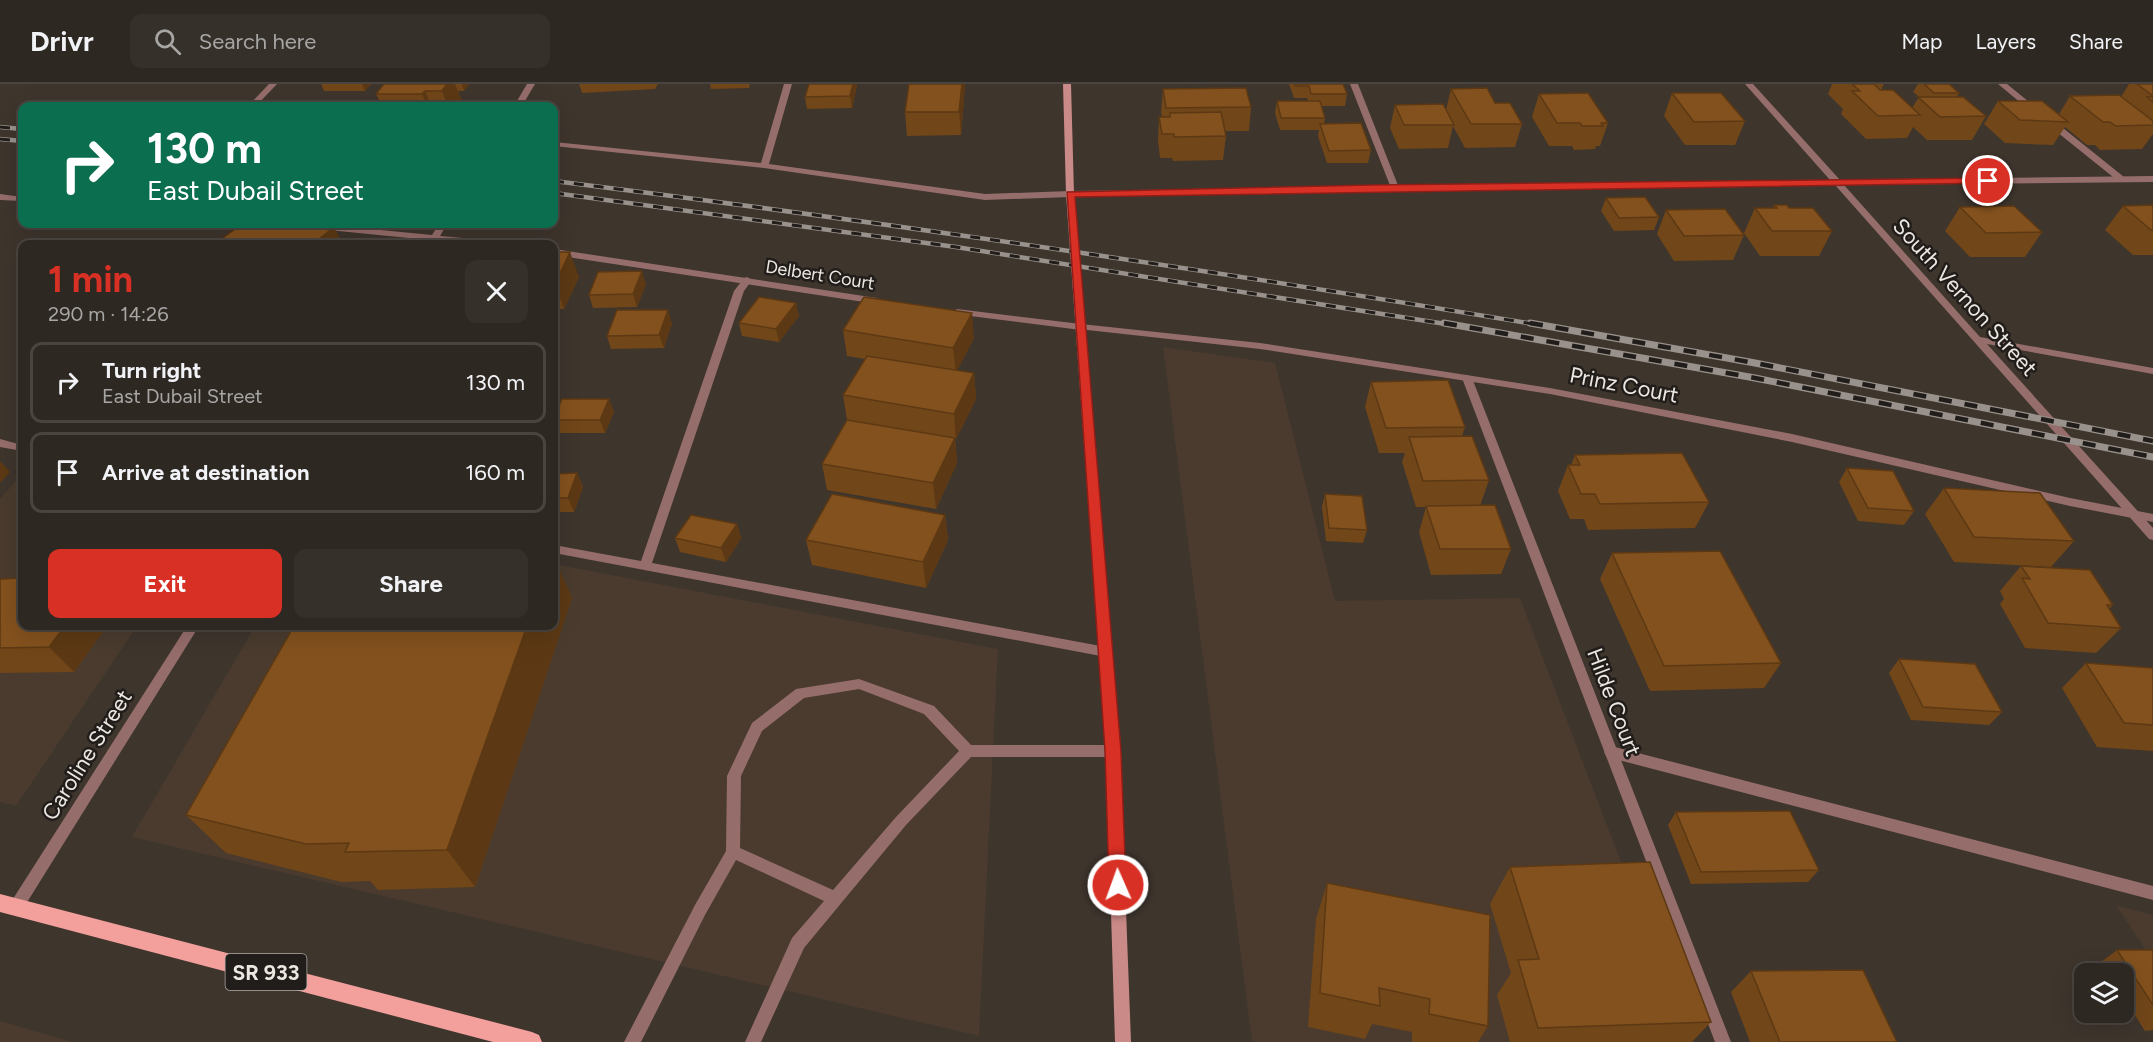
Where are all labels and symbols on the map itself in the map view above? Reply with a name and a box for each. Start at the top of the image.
pin [1962,155,2013,206]
street label: South Vernon Street [1887,213,2043,381]
street label: Delbert Court [764,256,876,295]
street label: Prinz Court [1567,361,1681,409]
street label: Hilde Court [1581,644,1647,760]
street label: Caroline Street [36,685,138,825]
position arrow [1086,853,1150,917]
road number: SR 933 [226,954,306,990]

